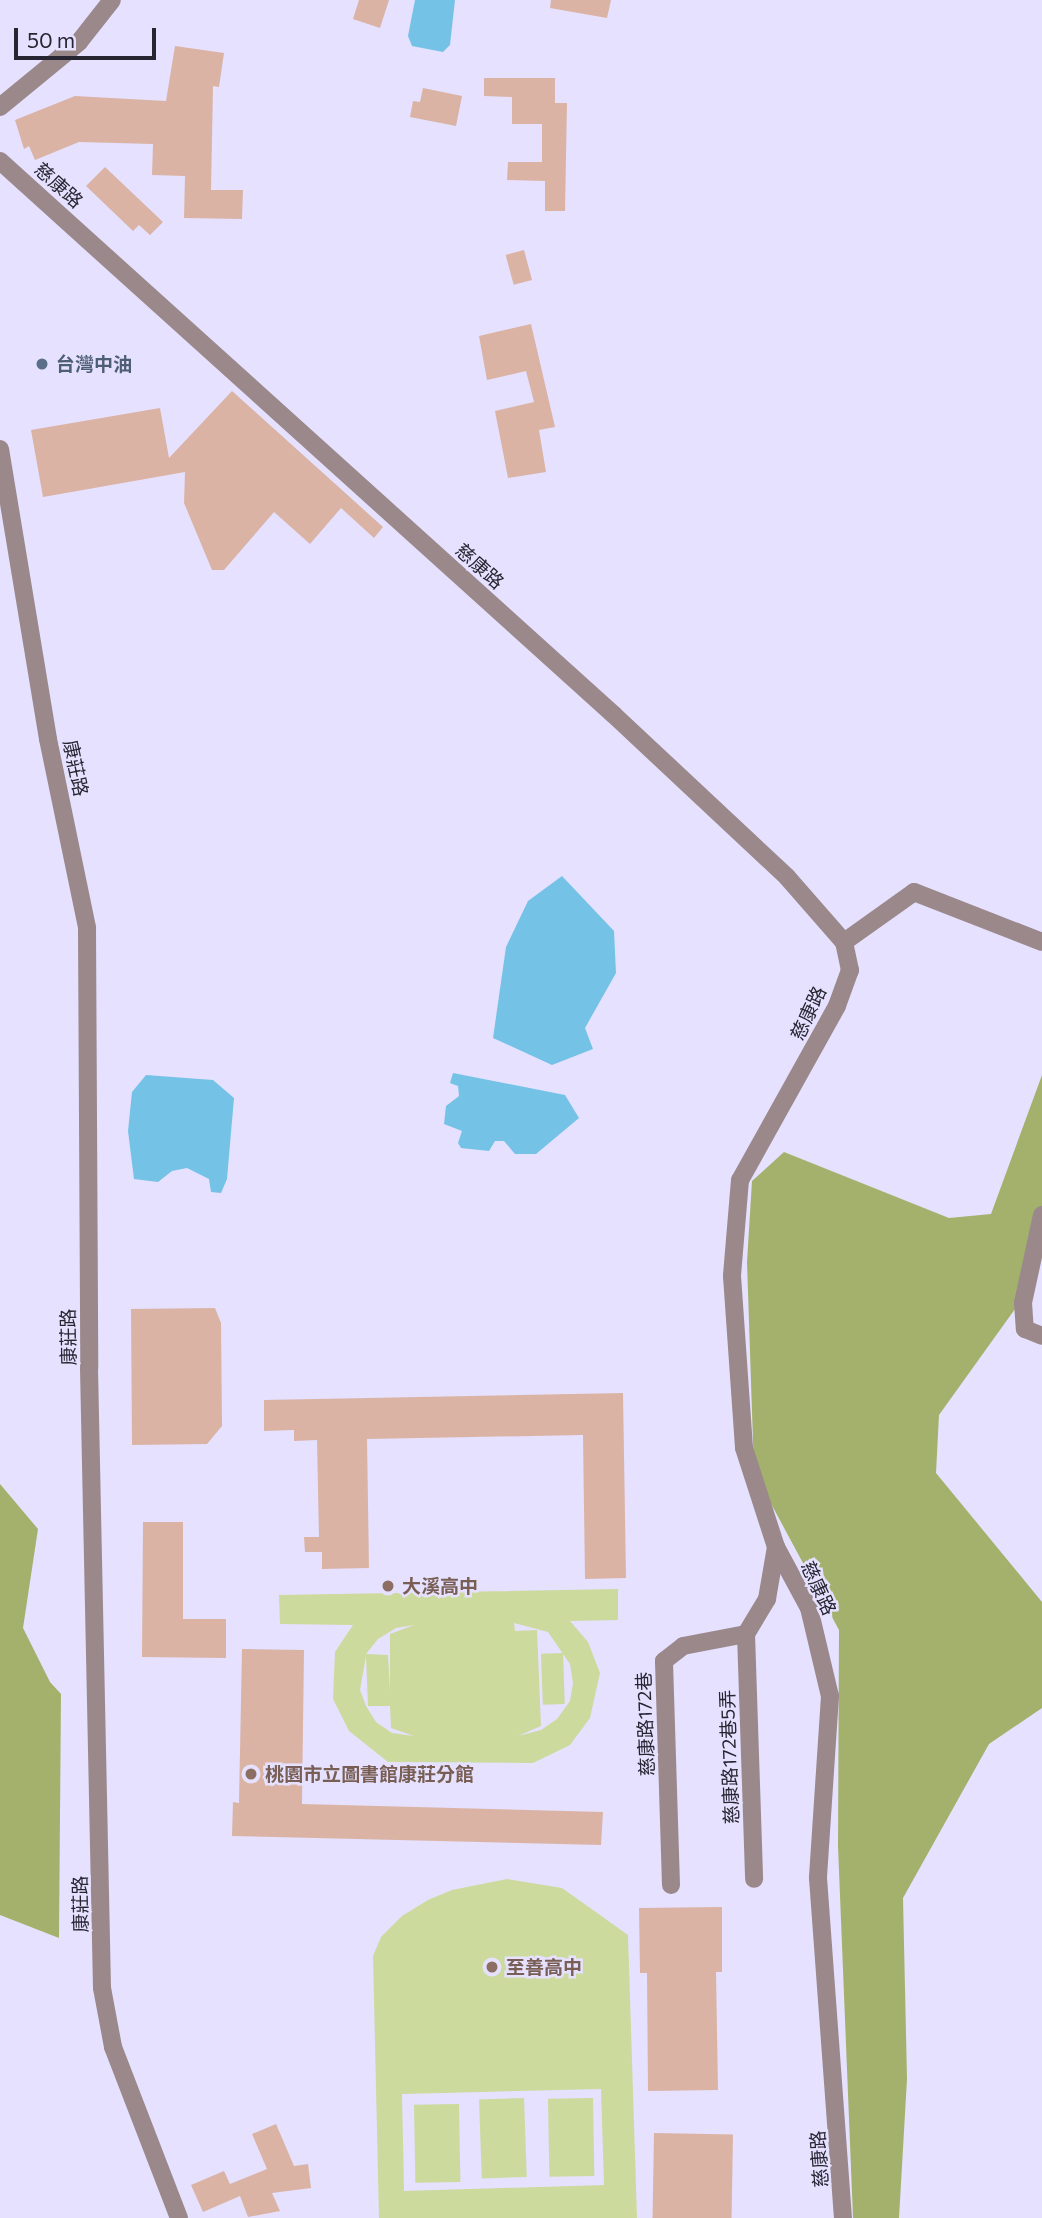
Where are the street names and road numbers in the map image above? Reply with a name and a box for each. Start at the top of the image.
street label: 慈康路 [30,157,88,213]
street label: 慈康路 [451,538,509,594]
street label: 康莊路 [59,738,93,798]
street label: 慈康路 [786,982,830,1044]
street label: 康莊路 [56,1308,80,1366]
street label: 慈康路 [797,1557,841,1619]
street label: 慈康路172巷 [632,1671,658,1777]
street label: 慈康路172巷5弄 [715,1689,743,1825]
street label: 康莊路 [68,1875,92,1933]
street label: 慈康路 [806,2130,832,2188]

